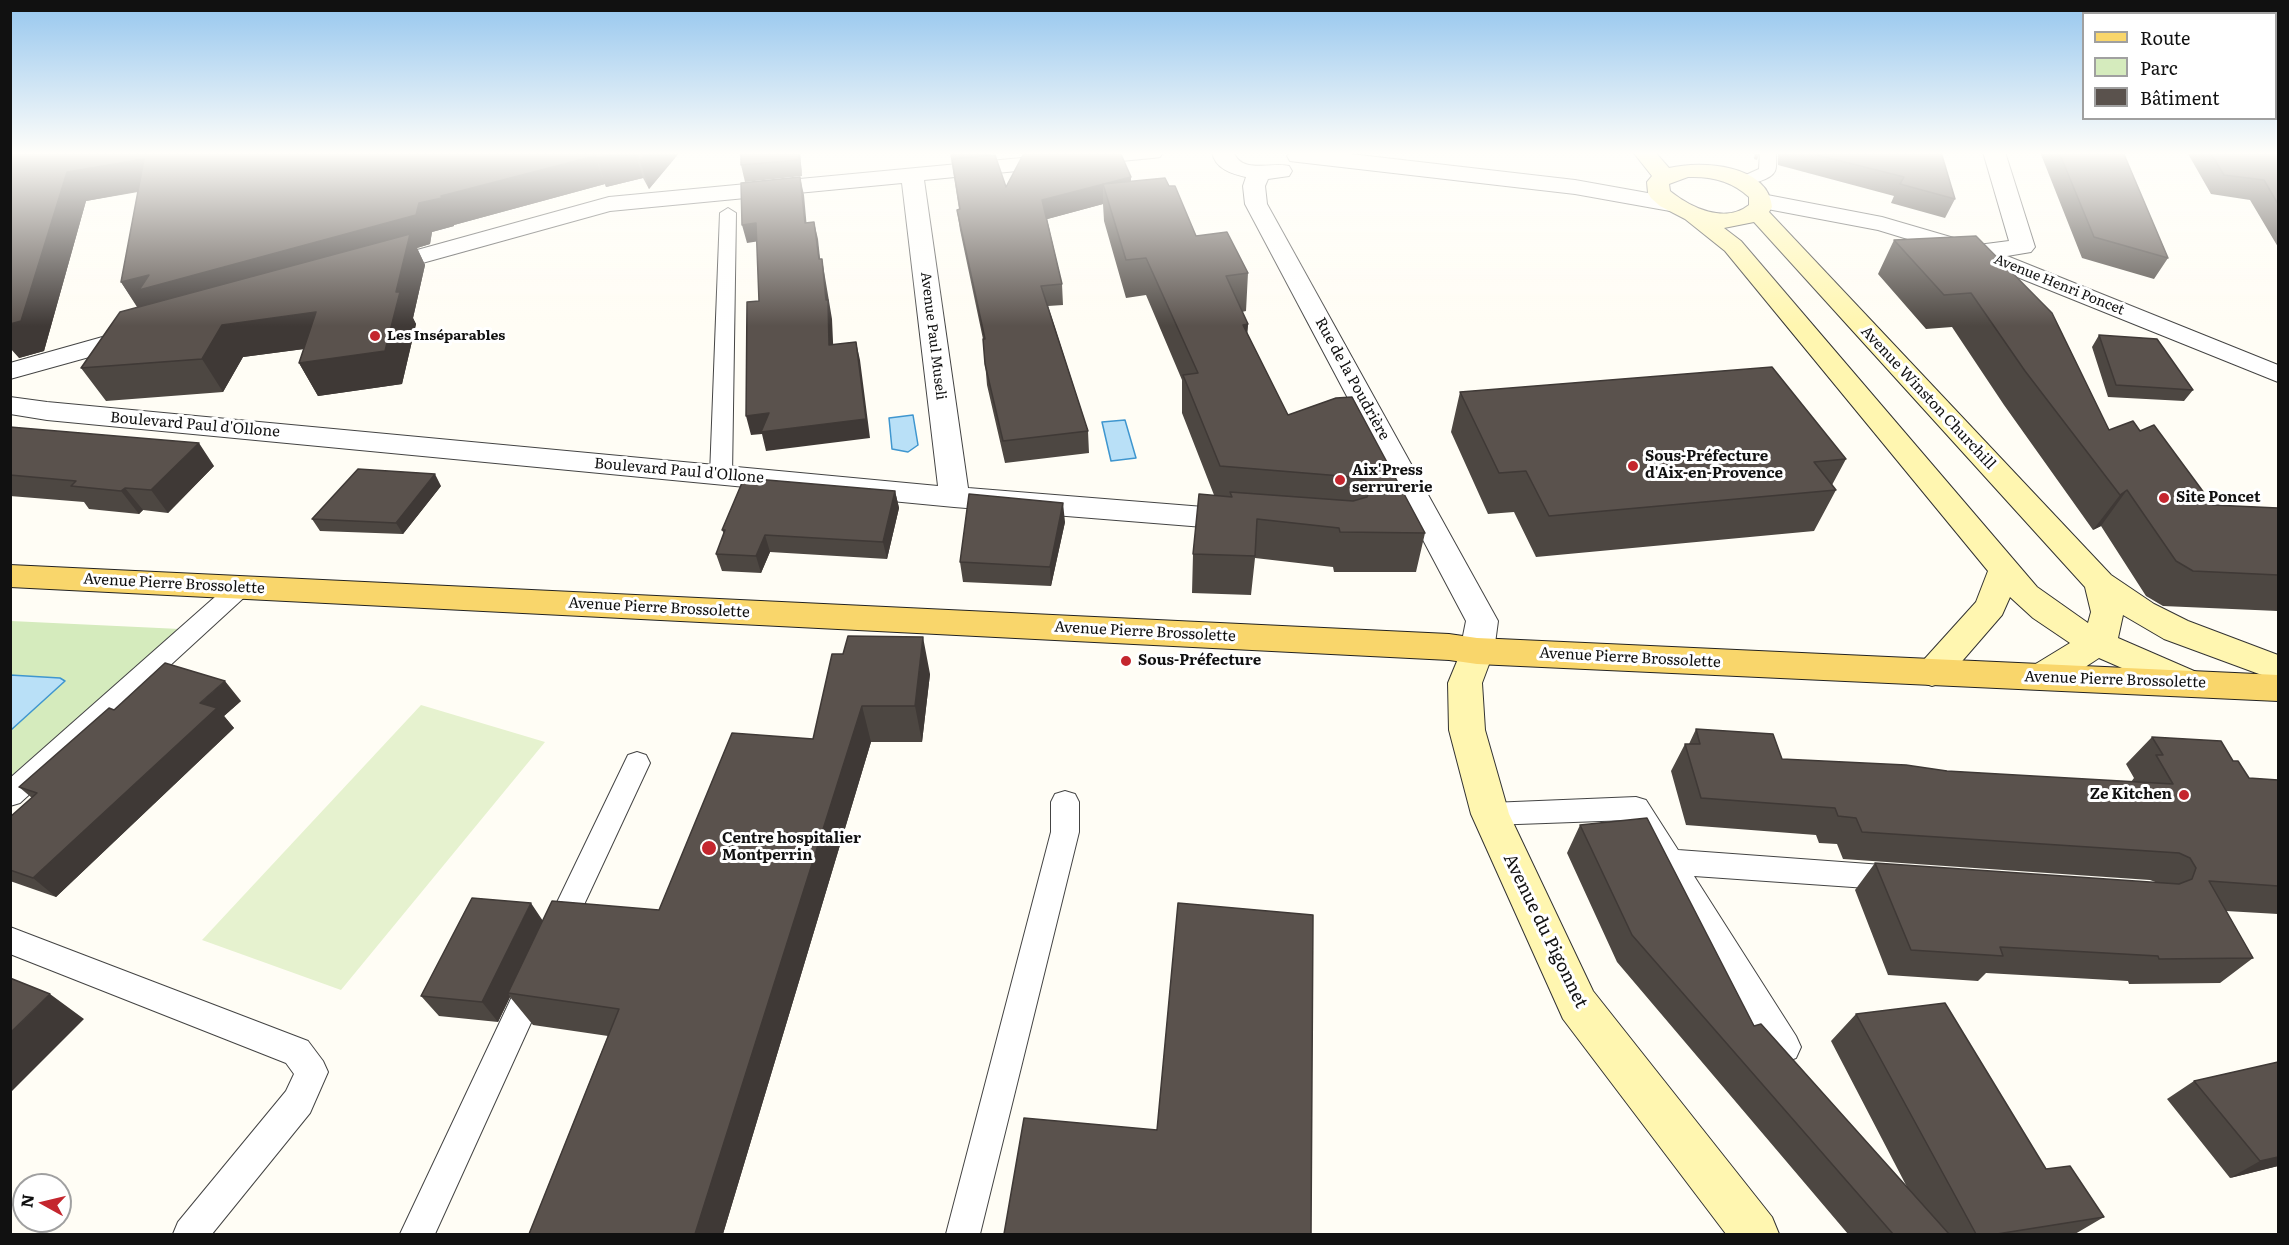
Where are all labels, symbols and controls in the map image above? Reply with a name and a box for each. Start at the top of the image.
legend [2082,12,2277,120]
text: Route [2140,24,2190,51]
text: Parc [2140,54,2178,81]
text: Bâtiment [2140,84,2219,111]
street label: Avenue Henri Poncet [1991,251,2127,319]
street label: Avenue Paul Museli [917,271,949,401]
street label: Rue de la Poudrière [1311,315,1393,443]
street label: Avenue Winston Churchill [1857,323,1999,473]
place label: Les Inséparables [387,328,505,344]
marker: Les Inséparables [368,329,382,343]
street label: Boulevard Paul d'Ollone [109,409,281,441]
place label: Sous-Préfecture d'Aix-en-Provence [1645,448,1783,483]
street label: Boulevard Paul d'Ollone [593,455,765,487]
marker: Sous-Préfecture d'Aix-en-Provence [1626,459,1640,473]
place label: Aix'Press serrurerie [1352,462,1433,497]
marker: Aix'Press serrurerie [1333,473,1347,487]
place label: Site Poncet [2176,489,2260,507]
marker: Site Poncet [2157,491,2171,505]
street label: Avenue Pierre Brossolette [83,570,265,598]
street label: Avenue Pierre Brossolette [568,594,750,622]
street label: Avenue Pierre Brossolette [1054,618,1236,646]
street label: Avenue Pierre Brossolette [1539,644,1721,672]
place label: Sous-Préfecture [1138,652,1261,670]
marker: Sous-Préfecture [1119,654,1133,668]
street label: Avenue Pierre Brossolette [2024,668,2206,692]
place label: Ze Kitchen [2090,786,2172,804]
marker: Ze Kitchen [2177,788,2191,802]
place label: Centre hospitalier Montperrin [722,830,861,865]
marker: Centre hospitalier Montperrin [700,839,718,857]
street label: Avenue du Pigonnet [1498,850,1592,1012]
north arrow [12,1173,72,1233]
text: N [13,1192,39,1209]

